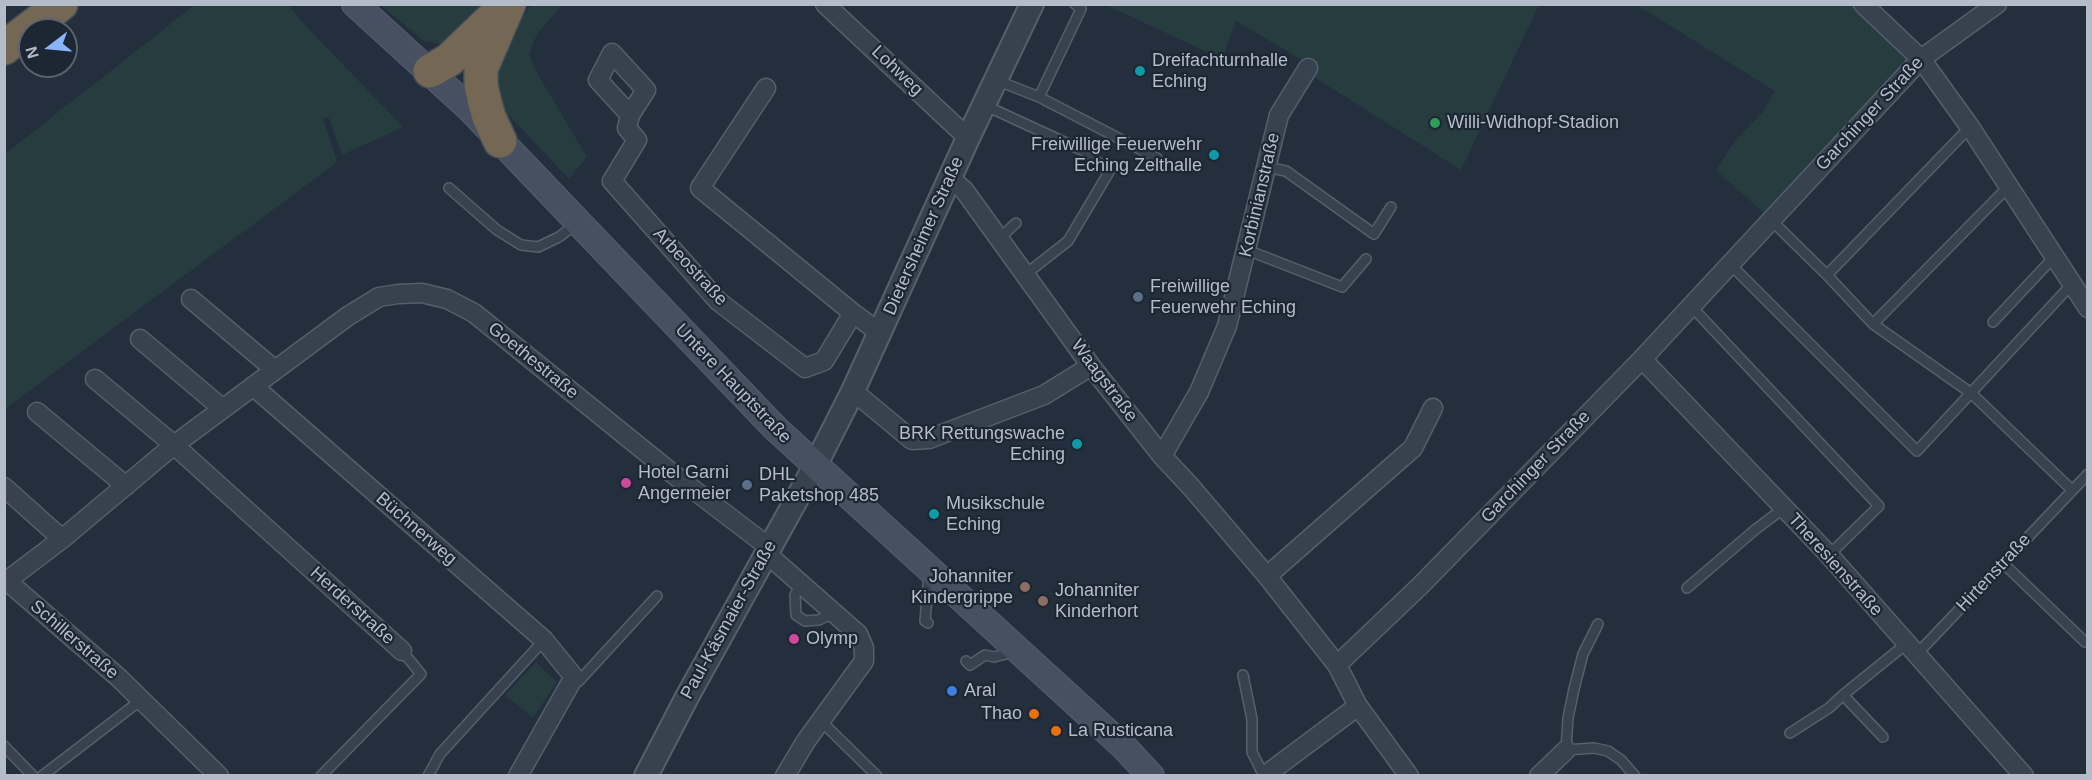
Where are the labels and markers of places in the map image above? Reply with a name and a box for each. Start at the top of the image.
place label: Dreifachturnhalle Eching [1152,50,1288,92]
marker: Dreifachturnhalle Eching [1133,64,1147,78]
place label: Willi-Widhopf-Stadion [1447,112,1619,134]
marker: Willi-Widhopf-Stadion [1428,116,1442,130]
place label: Freiwillige Feuerwehr Eching Zelthalle [1031,134,1202,176]
marker: Freiwillige Feuerwehr Eching Zelthalle [1207,148,1221,162]
place label: Freiwillige Feuerwehr Eching [1150,276,1296,318]
marker: Freiwillige Feuerwehr Eching [1131,290,1145,304]
place label: BRK Rettungswache Eching [899,423,1065,466]
marker: BRK Rettungswache Eching [1070,437,1084,451]
place label: Hotel Garni Angermeier [638,462,731,504]
place label: DHL Paketshop 485 [759,464,879,506]
marker: Hotel Garni Angermeier [619,476,633,490]
marker: DHL Paketshop 485 [740,478,754,492]
place label: Musikschule Eching [946,493,1045,536]
marker: Musikschule Eching [927,507,941,521]
place label: Johanniter Kindergrippe [911,566,1013,608]
marker: Johanniter Kindergrippe [1018,580,1032,594]
place label: Johanniter Kinderhort [1055,580,1139,622]
marker: Johanniter Kinderhort [1036,594,1050,608]
place label: Olymp [806,628,858,650]
marker: Olymp [787,632,801,646]
place label: Aral [964,680,996,702]
marker: Aral [945,684,959,698]
place label: Thao [981,703,1022,725]
marker: Thao [1027,707,1041,721]
place label: La Rusticana [1068,720,1173,742]
marker: La Rusticana [1049,724,1063,738]

